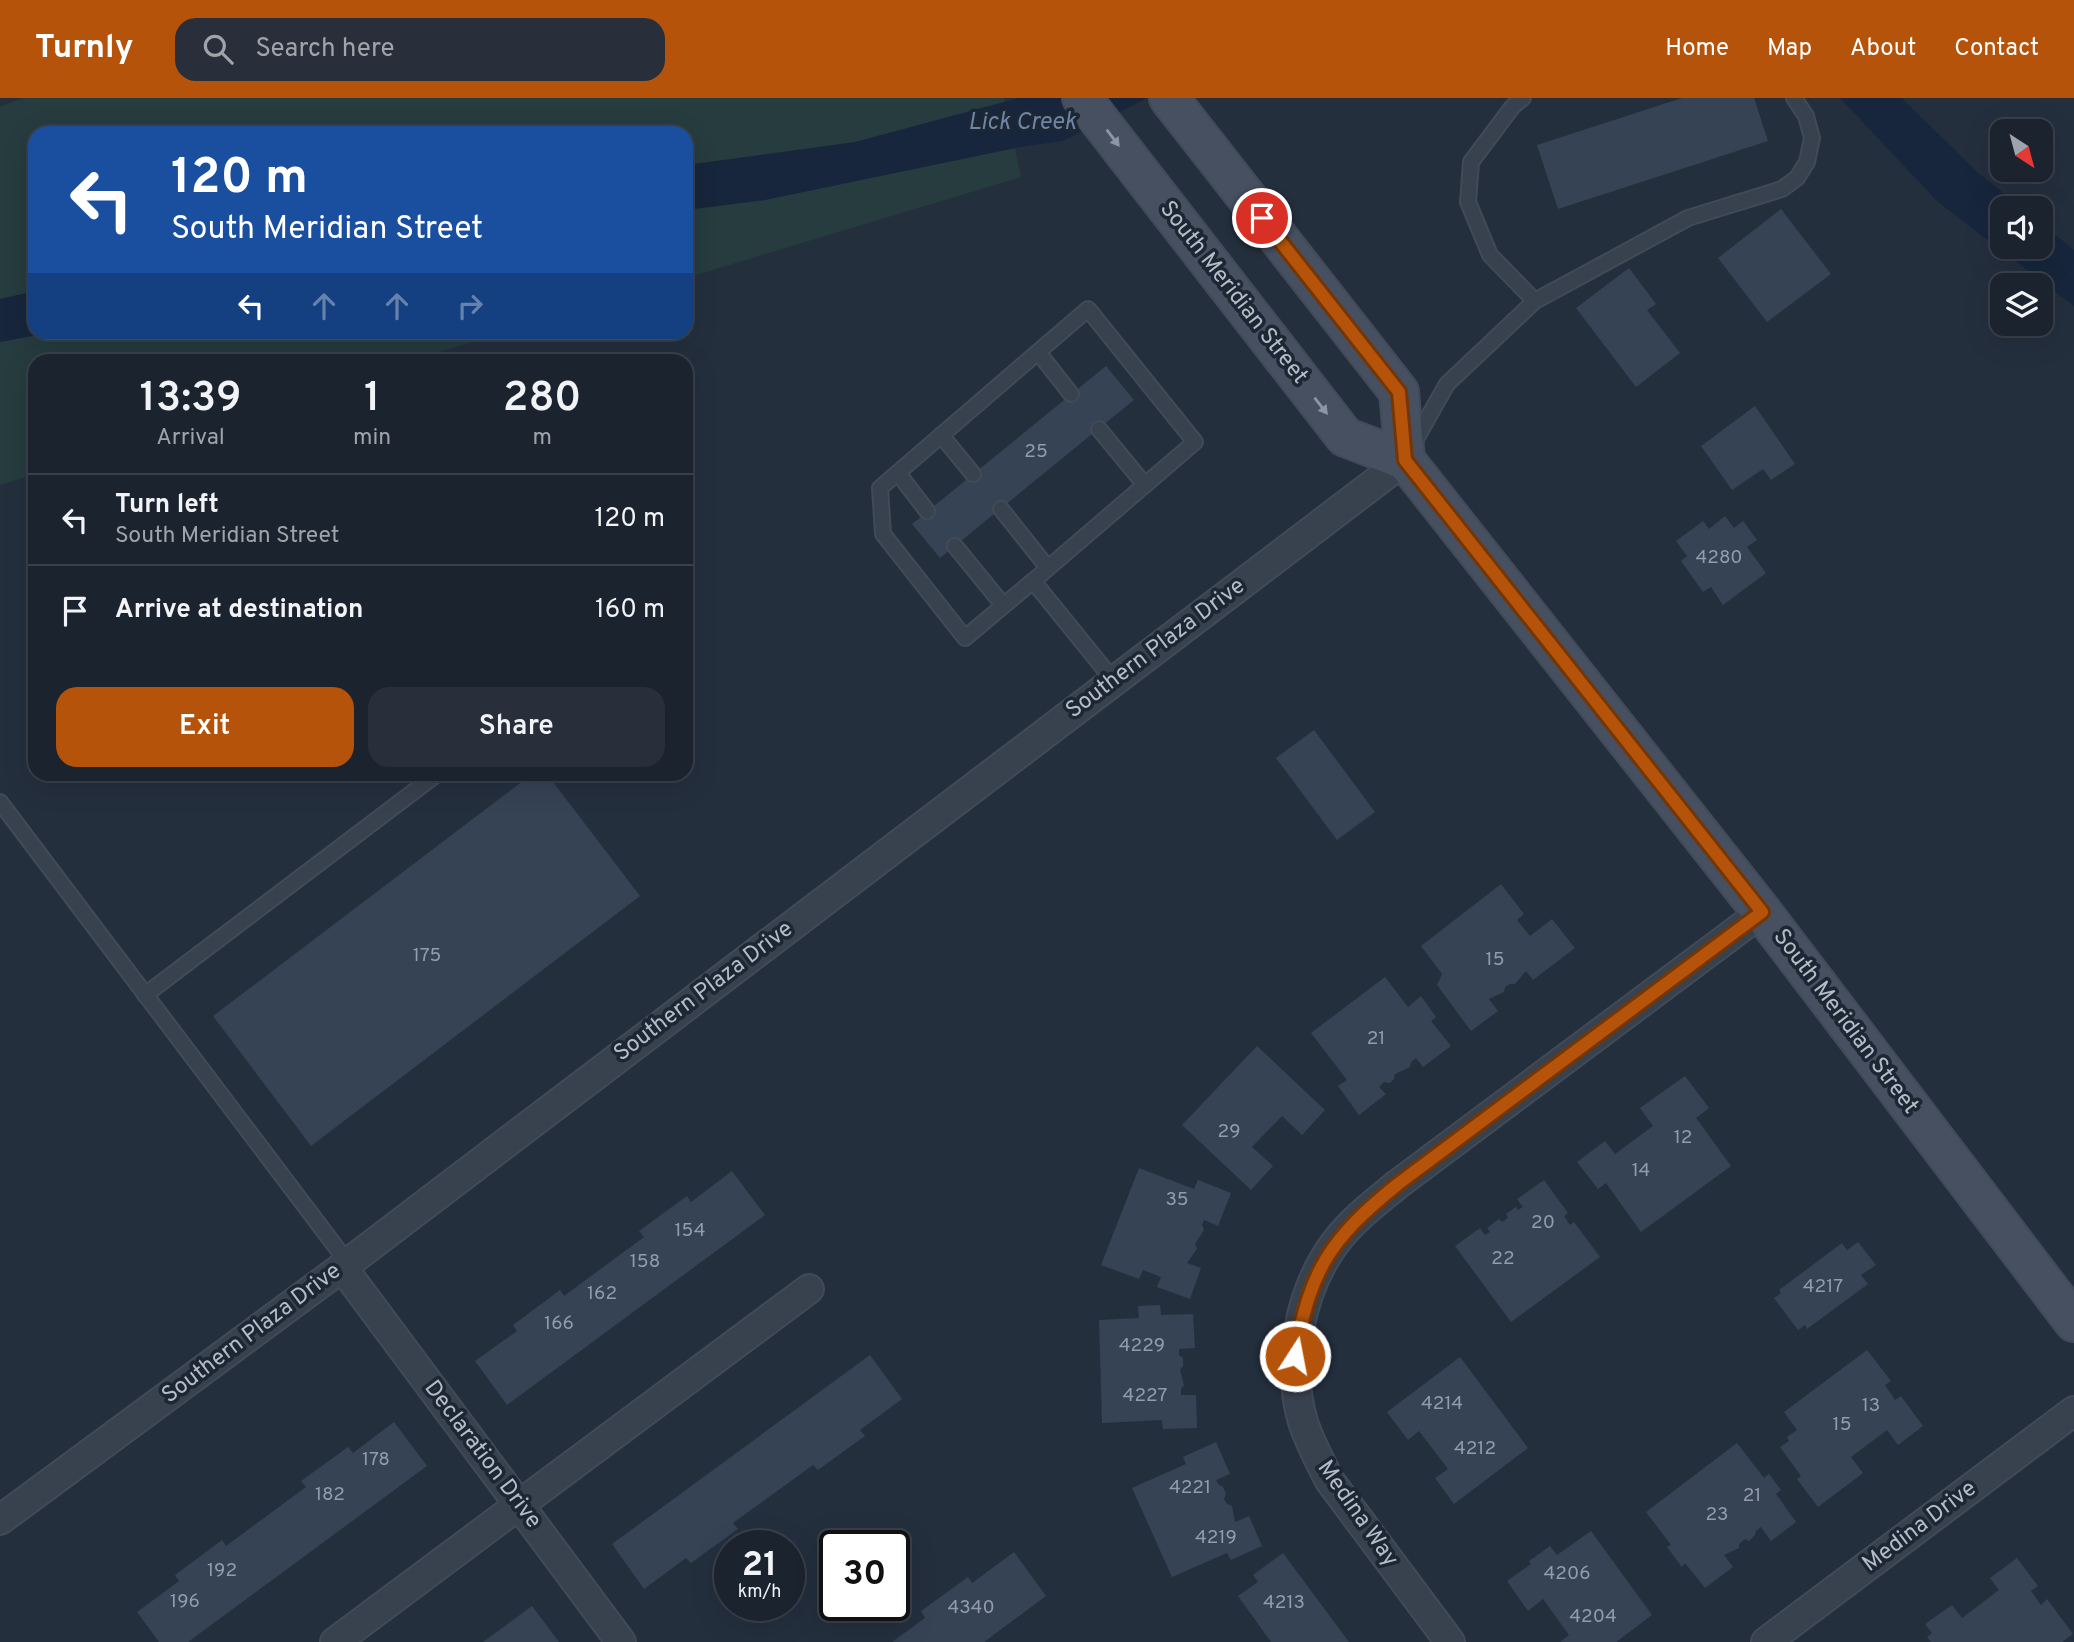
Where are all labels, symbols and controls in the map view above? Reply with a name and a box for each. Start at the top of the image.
search box [175,18,665,81]
text: Turnly [35,28,133,70]
icon: search [199,30,237,68]
text: Search here [255,33,394,66]
text: Home [1665,34,1729,64]
text: Map [1767,34,1812,64]
text: About [1850,34,1916,64]
text: Contact [1954,34,2039,64]
water label: Lick Creek [968,108,1077,138]
north arrow [1990,119,2053,182]
map controls [1990,119,2053,336]
one-way arrow [1105,129,1120,147]
text: 120 m [171,149,308,211]
icon: left [56,154,147,245]
pin [1232,188,1292,248]
street label: South Meridian Street [1152,196,1314,390]
button: sound [1990,196,2053,259]
icon: arrive [1243,199,1281,237]
text: South Meridian Street [171,210,483,250]
button: layers [1990,273,2053,336]
icon: left [232,287,270,325]
icon: ahead [305,287,343,325]
icon: ahead [378,287,416,325]
icon: right [451,287,489,325]
text: 13:39 [139,373,242,426]
text: 1 [364,373,380,426]
text: 280 [503,373,582,426]
one-way arrow [1313,397,1328,415]
text: Arrival [156,424,225,453]
text: min [353,424,391,453]
text: m [532,424,552,453]
house number: 25 [1024,440,1048,464]
text: Turn left [115,489,219,522]
icon: left [56,501,94,539]
text: 120 m [595,503,665,536]
text: South Meridian Street [115,522,339,551]
house number: 4280 [1695,546,1743,570]
street label: Southern Plaza Drive [1061,572,1251,726]
icon: arrive [56,592,94,630]
text: Arrive at destination [115,594,363,627]
text: 160 m [595,594,665,627]
button: Exit [56,687,354,767]
button: Share [368,687,665,767]
street label: Southern Plaza Drive [609,915,799,1069]
street label: South Meridian Street [1766,924,1924,1120]
house number: 175 [413,944,441,968]
house number: 15 [1486,948,1504,972]
house number: 21 [1367,1027,1385,1051]
house number: 29 [1218,1120,1240,1144]
house number: 12 [1674,1126,1692,1150]
house number: 14 [1632,1159,1650,1183]
house number: 35 [1165,1188,1189,1212]
house number: 20 [1531,1211,1555,1235]
house number: 154 [674,1219,706,1243]
house number: 22 [1491,1247,1515,1271]
house number: 158 [630,1250,660,1274]
street label: Southern Plaza Drive [157,1257,347,1411]
house number: 4217 [1803,1275,1843,1299]
house number: 162 [587,1282,617,1306]
house number: 166 [544,1312,574,1336]
position arrow [1258,1319,1332,1393]
house number: 4229 [1119,1334,1165,1358]
street label: Declaration Drive [417,1375,547,1535]
house number: 4227 [1123,1384,1167,1408]
house number: 4214 [1421,1392,1463,1416]
house number: 13 [1862,1394,1880,1418]
house number: 15 [1833,1413,1851,1437]
house number: 4212 [1454,1437,1496,1461]
house number: 178 [362,1448,390,1472]
street label: Medina Way [1310,1455,1404,1573]
street label: Medina Drive [1857,1475,1983,1579]
house number: 4221 [1169,1476,1211,1500]
house number: 182 [315,1483,345,1507]
house number: 21 [1743,1484,1761,1508]
house number: 23 [1705,1503,1729,1527]
house number: 4219 [1195,1526,1237,1550]
speed limit sign: 30 [819,1530,910,1621]
text: 21 [742,1544,777,1588]
house number: 192 [207,1559,237,1583]
house number: 4206 [1544,1562,1590,1586]
text: km/h [738,1581,781,1604]
house number: 196 [170,1590,200,1614]
house number: 4213 [1263,1591,1305,1615]
house number: 4340 [947,1596,995,1620]
house number: 4204 [1569,1605,1617,1629]

